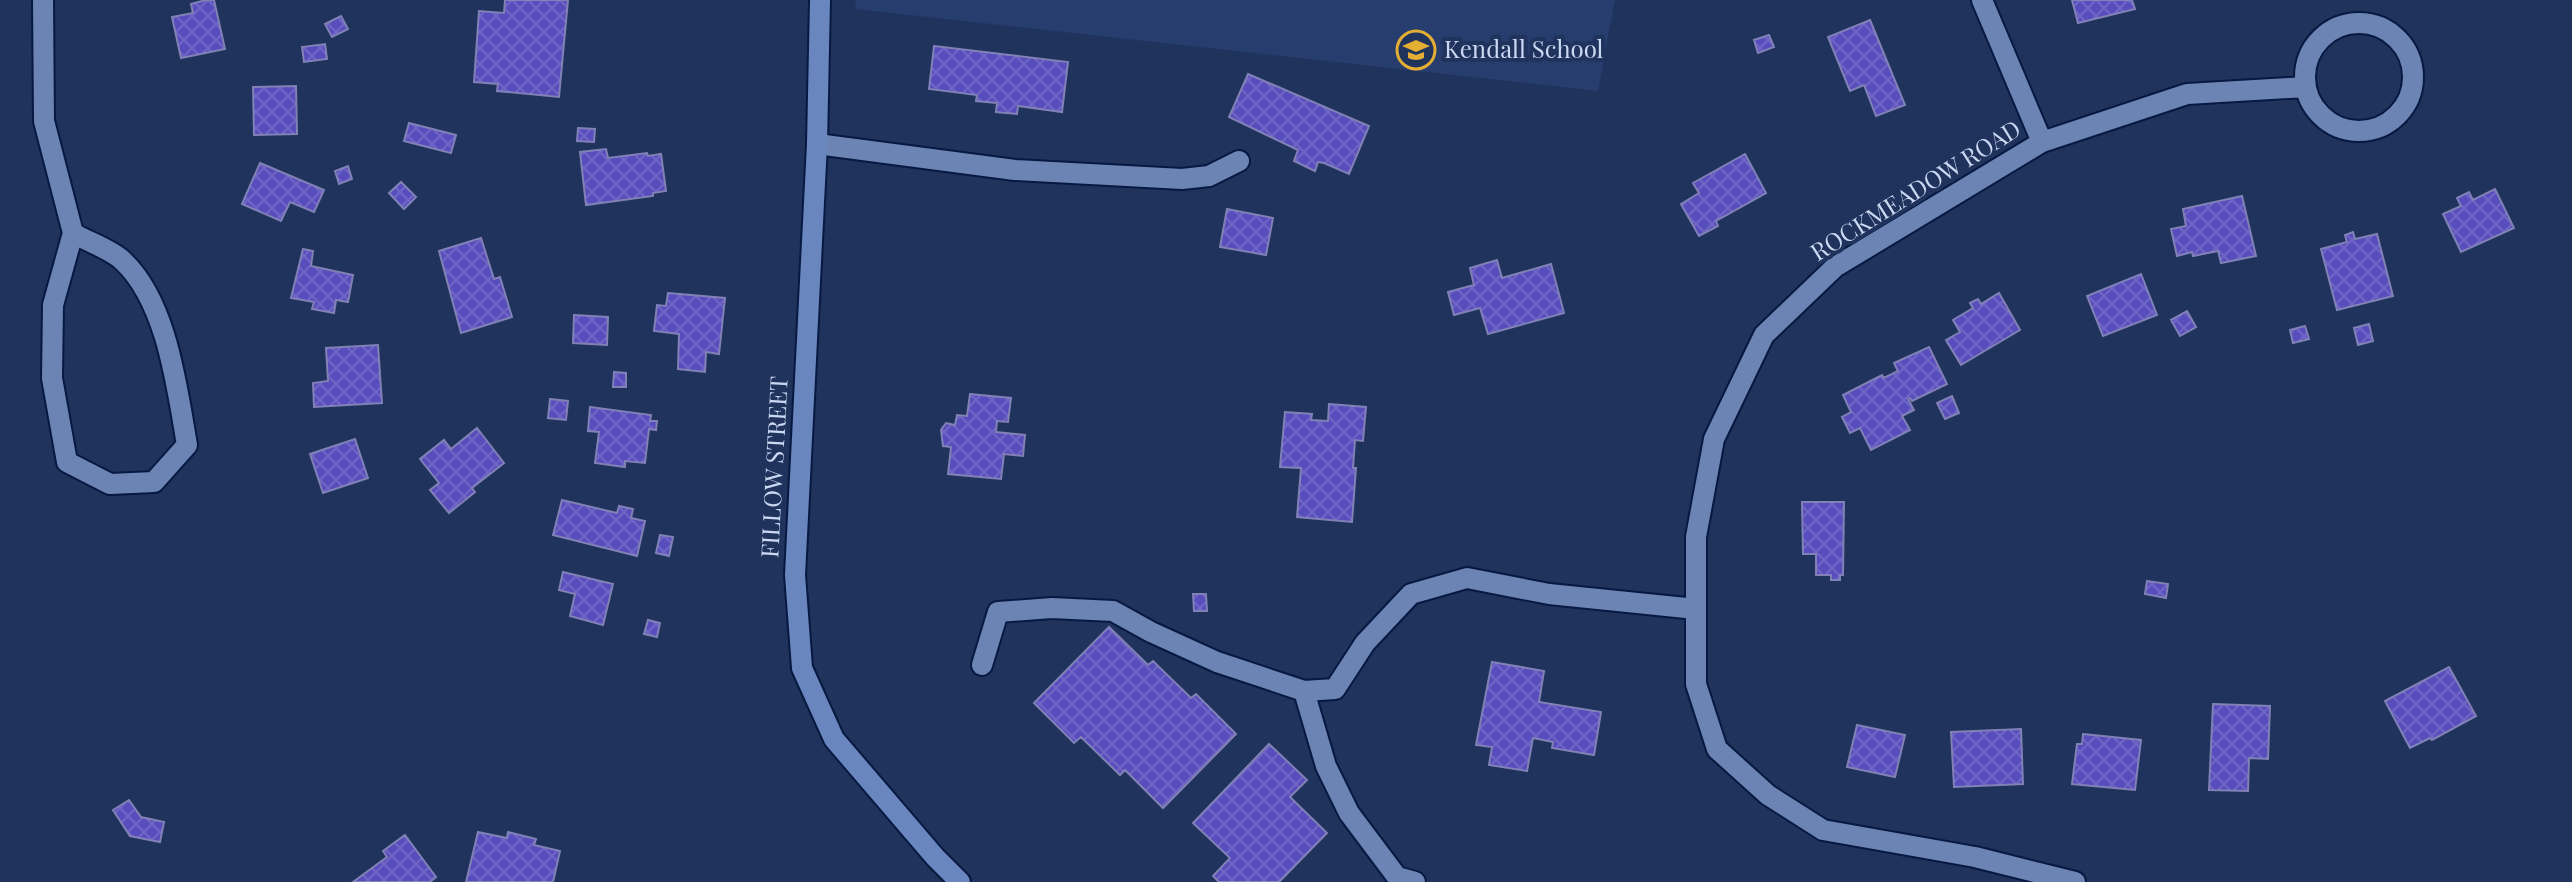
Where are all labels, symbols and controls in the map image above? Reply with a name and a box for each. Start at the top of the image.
school or university icon: Kendall School [1395,29,1437,71]
place label: Kendall School [1444,32,1604,64]
street label: ROCKMEADOW ROAD [1804,111,2026,267]
street label: FILLOW STREET [752,375,794,559]

